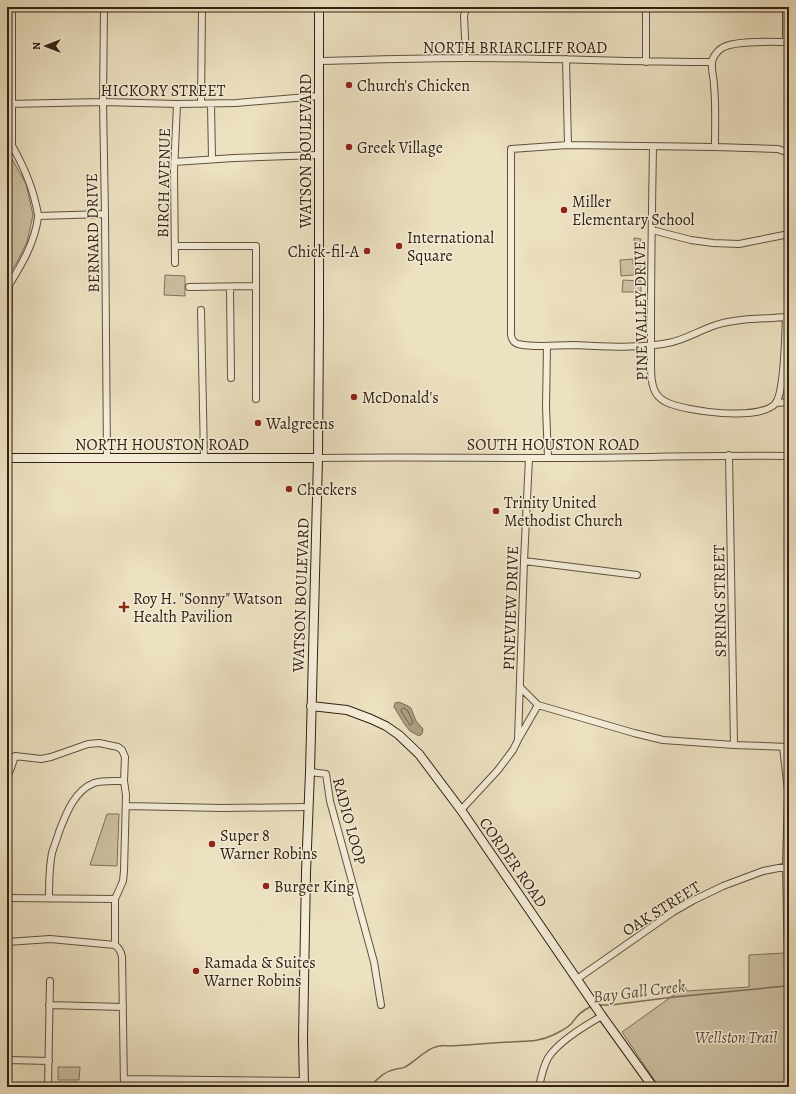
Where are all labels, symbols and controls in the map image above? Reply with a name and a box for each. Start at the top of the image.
north arrow [26,26,66,66]
street label: NORTH BRIARCLIFF ROAD [423,37,607,59]
text: N [29,42,44,50]
street label: WATSON BOULEVARD [295,74,317,229]
place label: Church's Chicken [357,75,470,97]
street label: HICKORY STREET [101,80,226,102]
marker: Church's Chicken [344,80,354,90]
street label: BIRCH AVENUE [152,128,176,238]
place label: Greek Village [357,137,443,159]
marker: Greek Village [344,142,354,152]
street label: BERNARD DRIVE [81,173,105,293]
place label: Miller Elementary School [572,191,695,231]
marker: Miller Elementary School [559,205,569,215]
place label: International Square [407,227,494,267]
place label: Chick-fil-A [288,241,360,263]
marker: International Square [394,241,404,251]
street label: PINE VALLEY DRIVE [629,241,653,381]
marker: Chick-fil-A [362,246,372,256]
place label: McDonald's [362,387,439,409]
marker: McDonald's [349,392,359,402]
place label: Walgreens [265,413,335,435]
marker: Walgreens [253,418,263,428]
street label: NORTH HOUSTON ROAD [75,434,249,456]
street label: SOUTH HOUSTON ROAD [467,434,639,456]
place label: Checkers [297,479,357,501]
marker: Checkers [284,484,294,494]
place label: Trinity United Methodist Church [504,492,623,532]
marker: Trinity United Methodist Church [491,506,501,516]
street label: WATSON BOULEVARD [287,518,315,674]
street label: SPRING STREET [708,544,732,658]
street label: PINEVIEW DRIVE [498,545,524,671]
place label: Roy H. "Sonny" Watson Health Pavilion [133,588,283,628]
marker: Roy H. "Sonny" Watson Health Pavilion [118,601,130,613]
street label: RADIO LOOP [327,775,371,867]
street label: CORDER ROAD [474,813,552,912]
place label: Super 8 Warner Robins [219,825,318,865]
marker: Super 8 Warner Robins [207,839,217,849]
place label: Burger King [274,876,354,898]
street label: OAK STREET [618,876,705,942]
marker: Burger King [261,881,271,891]
place label: Ramada & Suites Warner Robins [203,952,316,992]
marker: Ramada & Suites Warner Robins [191,966,201,976]
water label: Bay Gall Creek [592,974,687,1009]
park label: Wellston Trail [695,1027,777,1049]

